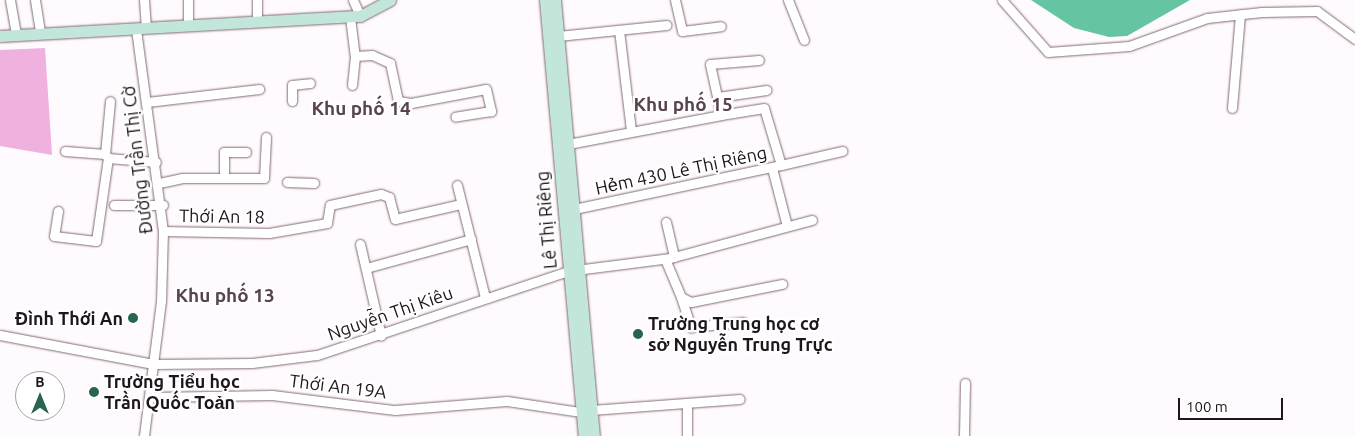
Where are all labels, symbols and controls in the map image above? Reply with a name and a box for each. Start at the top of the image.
street label: Đường Trần Thị Cờ [117,85,157,235]
district label: Khu phố 15 [633,94,733,116]
district label: Khu phố 14 [311,98,411,120]
street label: Hẻm 430 Lê Thị Riêng [593,141,769,199]
street label: Lê Thị Riêng [531,170,561,270]
street label: Thới An 18 [179,204,265,228]
street label: Nguyễn Thị Kiêu [324,281,456,345]
district label: Khu phố 13 [175,285,275,307]
place label: Đình Thới An [15,307,123,329]
marker: Đình Thới An [127,312,139,324]
place label: Trường Trung học cơ sở Nguyễn Trung Trực [648,313,833,356]
marker: Trường Trung học cơ sở Nguyễn Trung Trực [632,328,644,340]
street label: Thới An 19A [288,369,388,403]
north arrow [15,371,65,421]
place label: Trường Tiểu học Trần Quốc Toản [104,371,240,414]
text: B [35,374,45,390]
marker: Trường Tiểu học Trần Quốc Toản [88,386,100,398]
scale bar [1180,388,1285,420]
text: 100 m [1186,398,1228,415]

